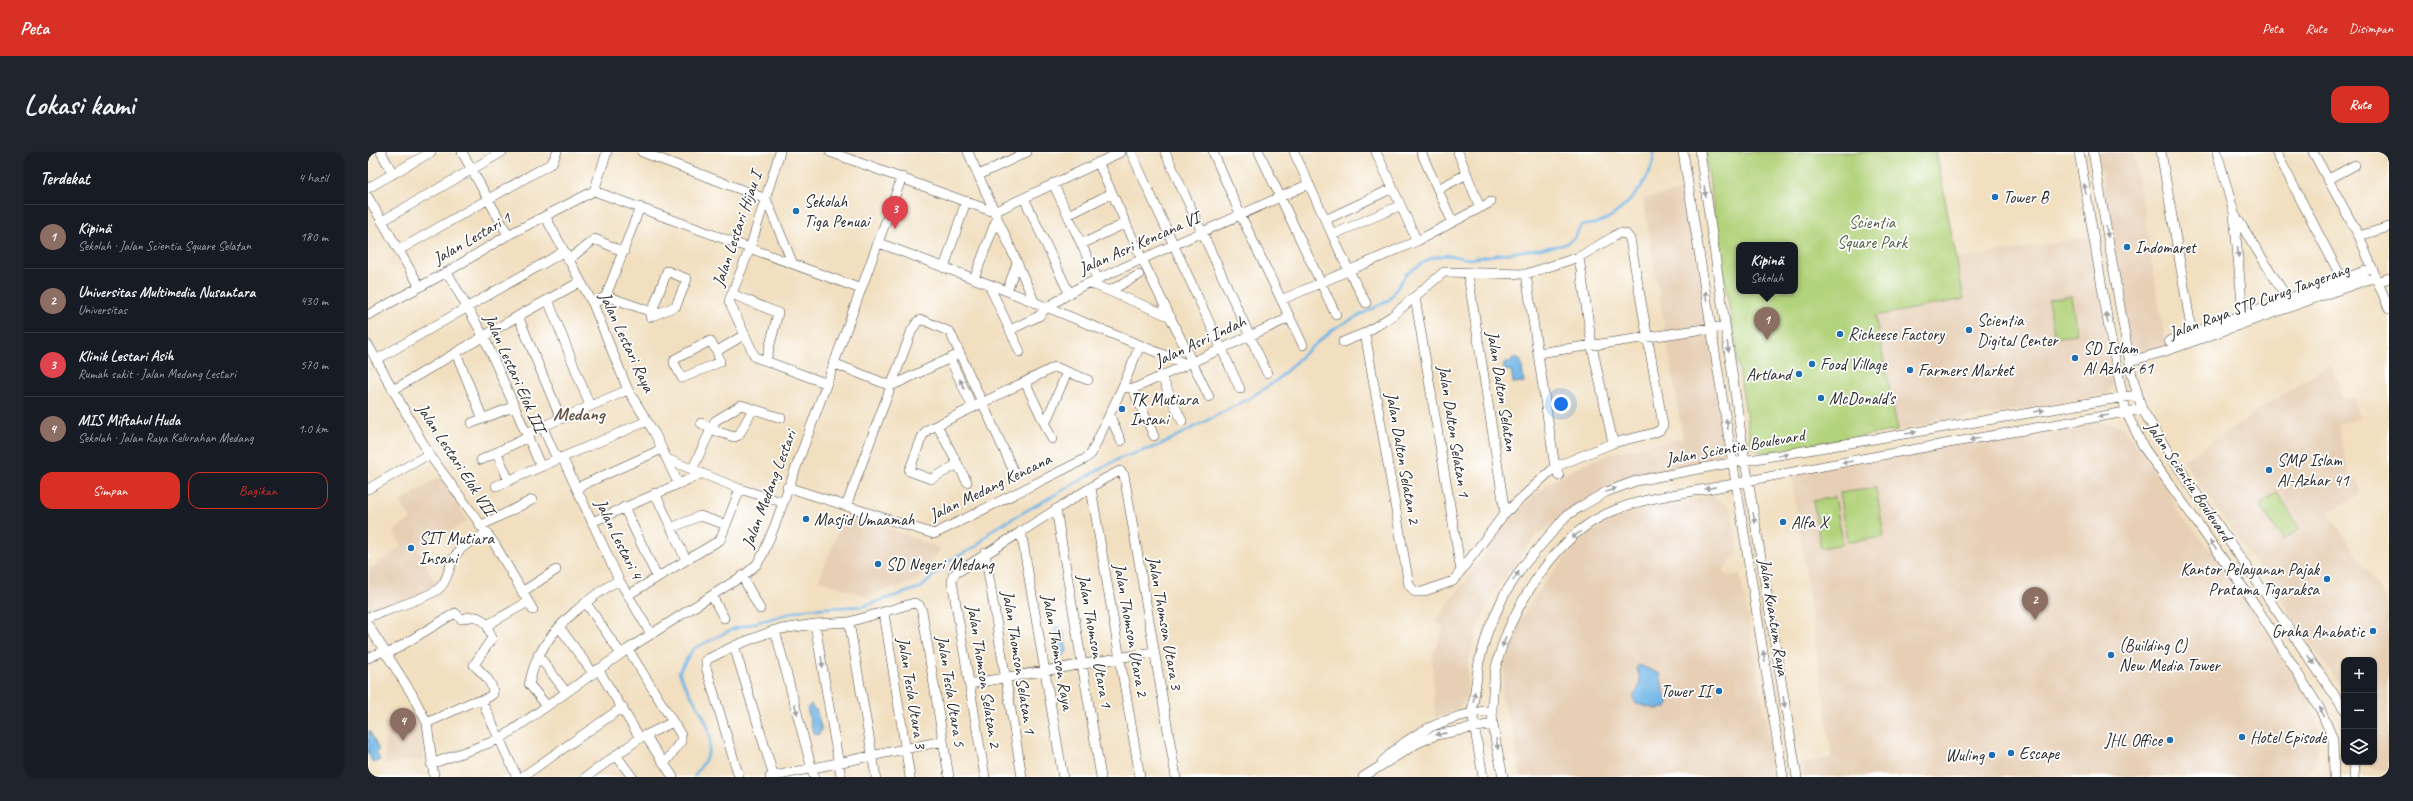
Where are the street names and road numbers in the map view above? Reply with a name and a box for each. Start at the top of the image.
street label: Jalan Lestari Hijau I [707,165,768,290]
street label: Jalan Asri Kencana VI [1075,205,1206,279]
street label: Jalan Lestari 1 [428,207,516,269]
street label: Jalan Raya STP Curug Tangerang [2165,258,2353,344]
street label: Jalan Lestari Raya [594,288,660,397]
street label: Jalan Lestari Elok III [479,310,552,439]
street label: Jalan Asri Indah [1150,310,1250,372]
street label: Jalan Dalton Selatan [1482,328,1522,453]
street label: Jalan Dalton Selatan 1 [1433,363,1475,500]
street label: Jalan Dalton Selatan 2 [1381,390,1425,527]
street label: Jalan Lestari Elok VII [411,398,502,522]
street label: Jalan Scientia Boulevard [2141,416,2238,547]
street label: Jalan Scientia Boulevard [1663,424,1808,470]
street label: Jalan Medang Lestari [737,426,802,552]
street label: Jalan Medang Kencana [925,448,1056,526]
street label: Jalan Lestari 4 [590,495,648,585]
street label: Jalan Thomson Utara 3 [1143,554,1187,693]
street label: Jalan Kuantum Raya [1754,556,1794,679]
street label: Jalan Thomson Utara 2 [1109,561,1153,700]
street label: Jalan Thomson Utara 1 [1073,572,1117,711]
street label: Jalan Thomson Selatan 1 [997,588,1041,736]
street label: Jalan Thomson Raya [1037,592,1079,713]
street label: Jalan Thomson Selatan 2 [962,602,1006,750]
street label: Jalan Tesla Utara 5 [932,633,970,749]
street label: Jalan Tesla Utara 3 [893,635,931,751]

